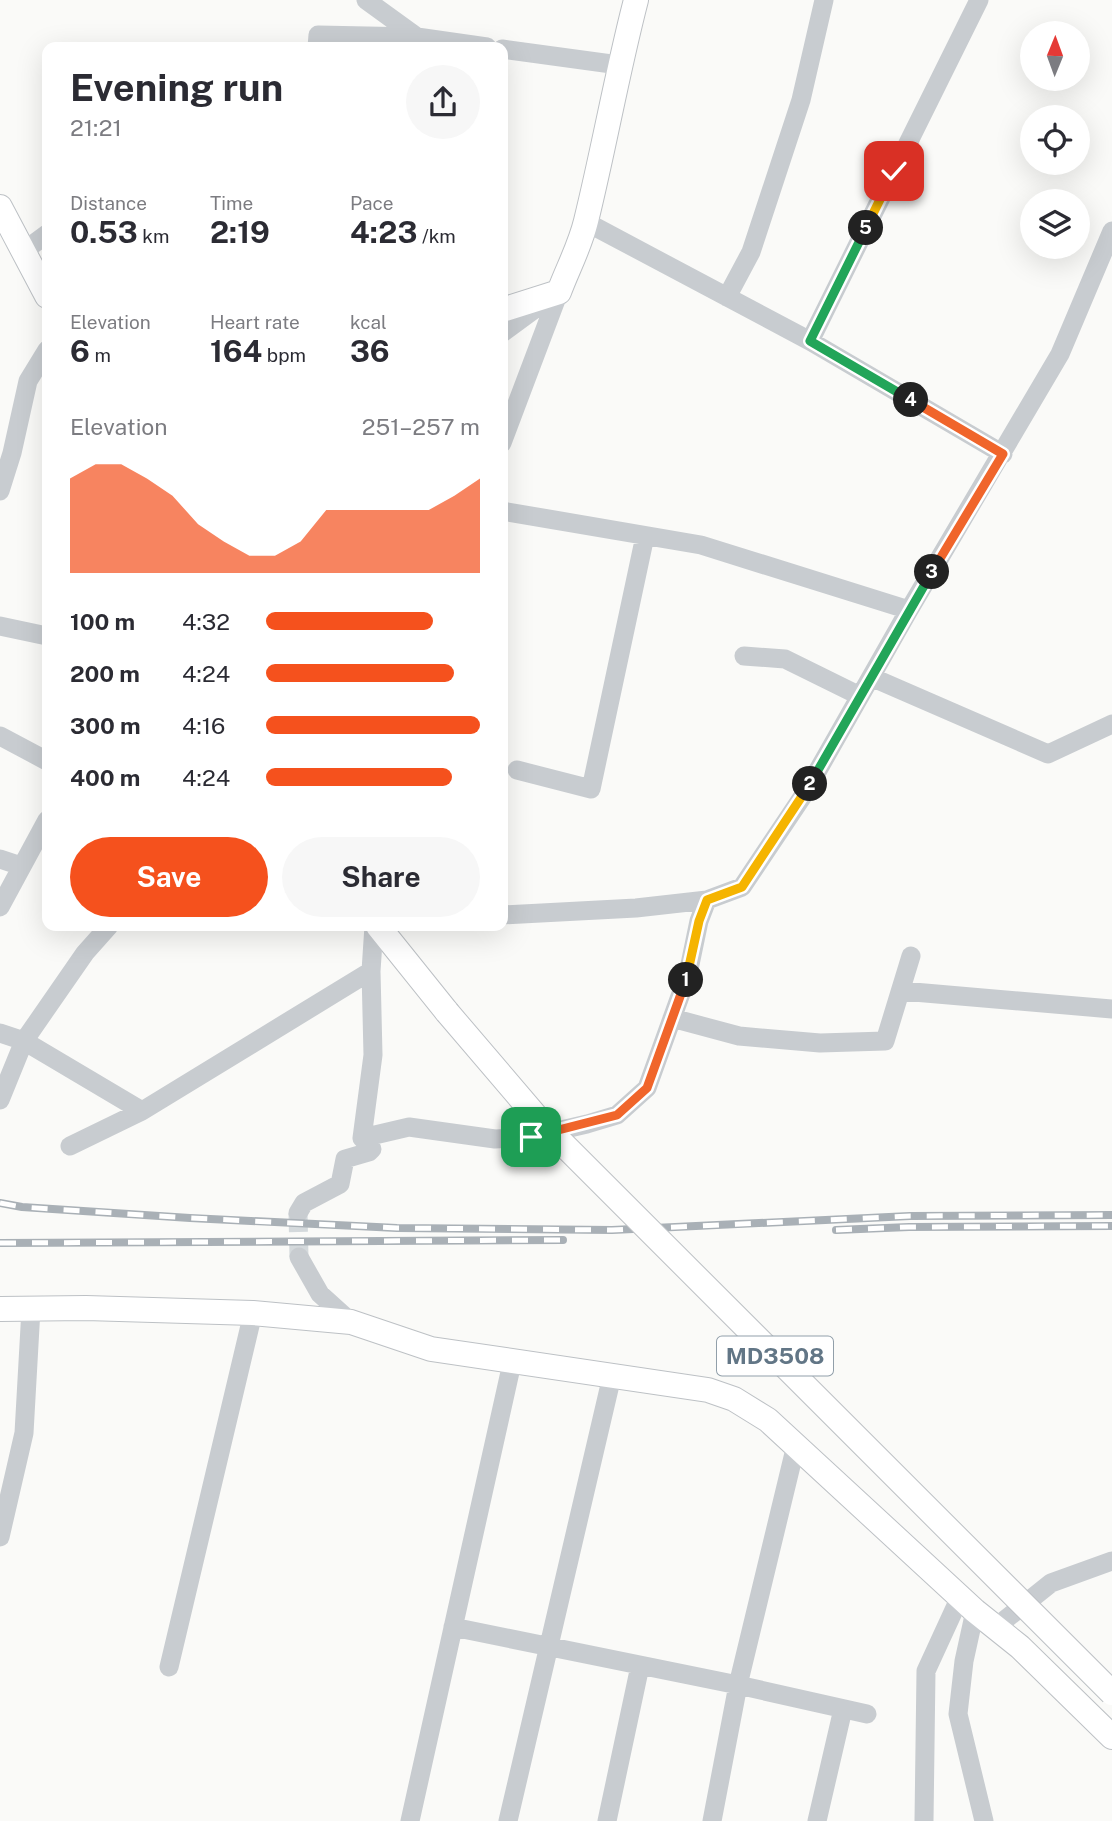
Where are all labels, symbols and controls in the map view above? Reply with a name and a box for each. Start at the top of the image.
north arrow [1020,21,1090,91]
map controls [1020,21,1090,259]
text: Evening run [70,65,283,110]
button: share [406,65,480,139]
button: locate [1020,105,1090,175]
text: 21:21 [70,114,122,141]
pin [864,141,924,201]
icon: check [875,152,913,190]
button: layers [1020,189,1090,259]
text: Distance [70,192,147,214]
text: Time [210,192,253,214]
text: Pace [350,192,393,214]
pin: 5 [848,210,884,246]
text: 0.53 [70,214,138,250]
text: 2:19 [210,214,270,250]
text: 4:23 [350,214,417,250]
text: 5 [859,216,872,238]
text: km [138,225,169,247]
text: /km [417,225,456,247]
text: Elevation [70,311,151,333]
text: Heart rate [210,311,300,333]
text: kcal [350,311,387,333]
text: 6 [70,333,90,369]
text: 164 [210,333,262,369]
text: 36 [350,333,390,369]
text: m [90,344,111,366]
text: bpm [262,344,306,366]
pin: 4 [894,382,928,418]
text: 4 [904,388,917,410]
text: Elevation [70,413,168,440]
text: 251–257 m [362,413,480,440]
pin: 3 [914,554,950,590]
text: 3 [925,560,938,582]
text: 100 m [70,608,135,635]
text: 4:32 [182,608,230,635]
text: 200 m [70,660,140,687]
text: 4:24 [182,660,230,687]
text: 300 m [70,712,141,739]
text: 4:16 [182,712,225,739]
text: 400 m [70,764,140,791]
text: 4:24 [182,764,230,791]
pin: 2 [792,766,828,802]
text: 2 [803,772,816,794]
button: Save [70,837,268,917]
button: Share [282,837,480,917]
pin: 1 [668,962,704,998]
text: 1 [681,968,690,990]
pin [501,1107,561,1167]
icon: arrive [512,1118,550,1156]
road number: MD3508 [717,1336,833,1376]

